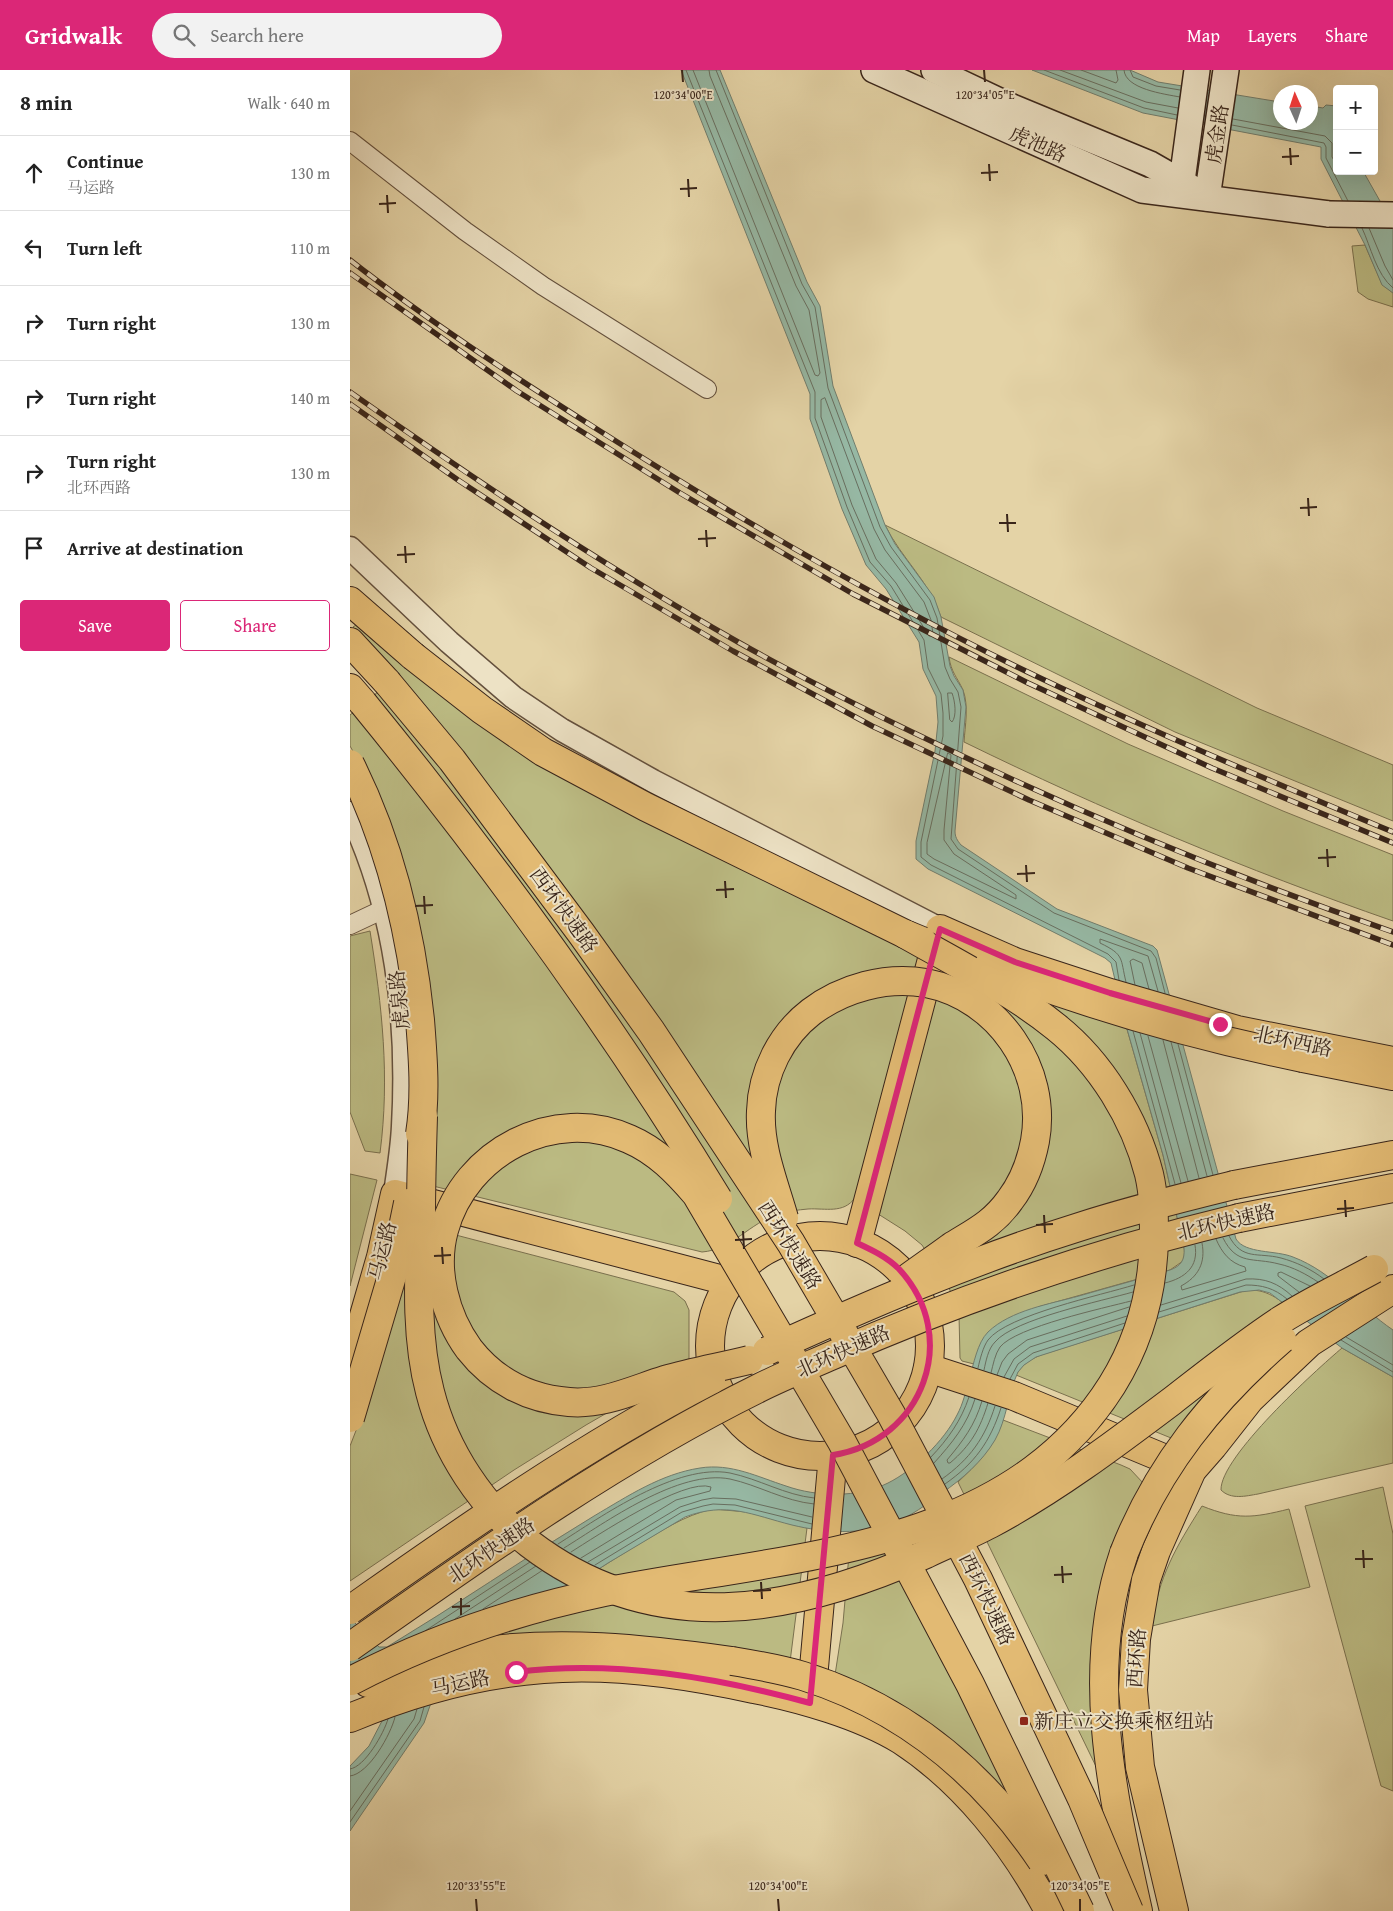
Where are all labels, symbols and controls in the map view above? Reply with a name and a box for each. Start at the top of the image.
search box [152,13,502,58]
text: Gridwalk [25,18,122,53]
icon: search [170,21,198,49]
text: Search here [210,21,304,49]
text: Map [1187,22,1220,49]
text: Layers [1248,22,1297,49]
text: Share [1325,22,1368,49]
north arrow [1273,85,1318,130]
map controls [1333,85,1378,175]
button: + [1333,85,1378,130]
text: 120°34'00"E [653,86,713,103]
text: 120°34'05"E [955,86,1015,103]
text: 8 min [20,87,72,118]
text: Walk · 640 m [247,91,330,115]
street label: 虎金路 [1198,102,1235,166]
street label: 虎池路 [1005,118,1072,169]
button: − [1333,130,1378,175]
text: Continue [67,147,144,175]
icon: ahead [20,159,48,187]
text: 130 m [290,161,330,185]
text: 马运路 [67,175,115,199]
icon: left [20,234,48,262]
text: Turn left [67,234,142,262]
text: 110 m [290,236,330,260]
icon: right [20,309,48,337]
text: Turn right [67,309,156,337]
text: 130 m [290,311,330,335]
icon: right [20,384,48,412]
text: Turn right [67,384,156,412]
text: 140 m [290,386,330,410]
text: Turn right [67,447,156,475]
icon: right [20,459,48,487]
text: 130 m [290,461,330,485]
text: 北环西路 [67,475,131,499]
icon: arrive [20,534,48,562]
text: Arrive at destination [67,534,243,562]
button: Save [20,600,170,651]
button: Share [180,600,330,651]
street label: 西环快速路 [523,861,606,959]
street label: 虎泉路 [381,969,416,1031]
route end [1209,1013,1232,1036]
street label: 北环西路 [1251,1018,1335,1063]
street label: 西环快速路 [752,1195,829,1295]
street label: 北环快速路 [1174,1196,1278,1247]
street label: 马运路 [360,1218,403,1283]
street label: 北环快速路 [791,1317,894,1384]
street label: 北环快速路 [441,1510,540,1590]
street label: 西环快速路 [952,1547,1022,1650]
street label: 西环路 [1119,1627,1152,1689]
route start [505,1661,528,1684]
street label: 马运路 [428,1662,492,1703]
place label: 新庄立交换乘枢纽站 [1034,1706,1214,1735]
marker: 新庄立交换乘枢纽站 [1018,1715,1030,1727]
text: 120°33'55"E [446,1877,506,1894]
text: 120°34'00"E [748,1877,808,1894]
text: 120°34'05"E [1050,1877,1110,1894]

